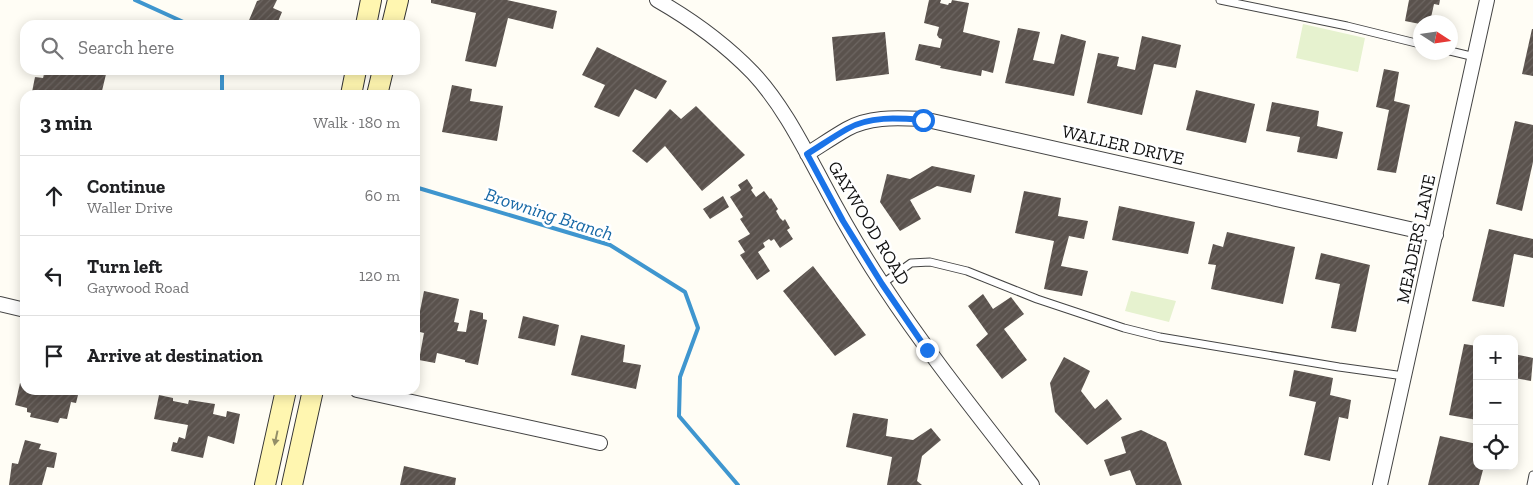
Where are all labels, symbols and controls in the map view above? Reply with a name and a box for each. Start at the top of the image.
north arrow [1413,15,1458,60]
search box [20,20,420,75]
icon: search [38,34,66,62]
text: Search here [78,36,174,59]
route start [912,109,935,132]
text: 3 min [40,110,92,135]
text: Walk · 180 m [313,113,400,132]
street label: WALLER DRIVE [1060,120,1186,170]
street label: GAYWOOD ROAD [823,157,915,289]
street label: MEADERS LANE [1392,172,1440,306]
text: Continue [87,175,165,198]
icon: ahead [40,182,68,210]
water label: Browning Branch [482,182,616,246]
text: 60 m [365,186,400,205]
text: Waller Drive [87,198,173,217]
text: Turn left [87,255,162,278]
icon: left [40,262,68,290]
text: 120 m [359,266,400,285]
text: Gaywood Road [87,278,189,297]
map controls [1473,335,1518,470]
button: + [1473,335,1518,380]
route end [916,339,939,362]
icon: arrive [40,342,68,370]
text: Arrive at destination [87,344,263,367]
button: − [1473,380,1518,425]
button: locate [1473,425,1518,470]
one-way arrow [272,430,280,445]

